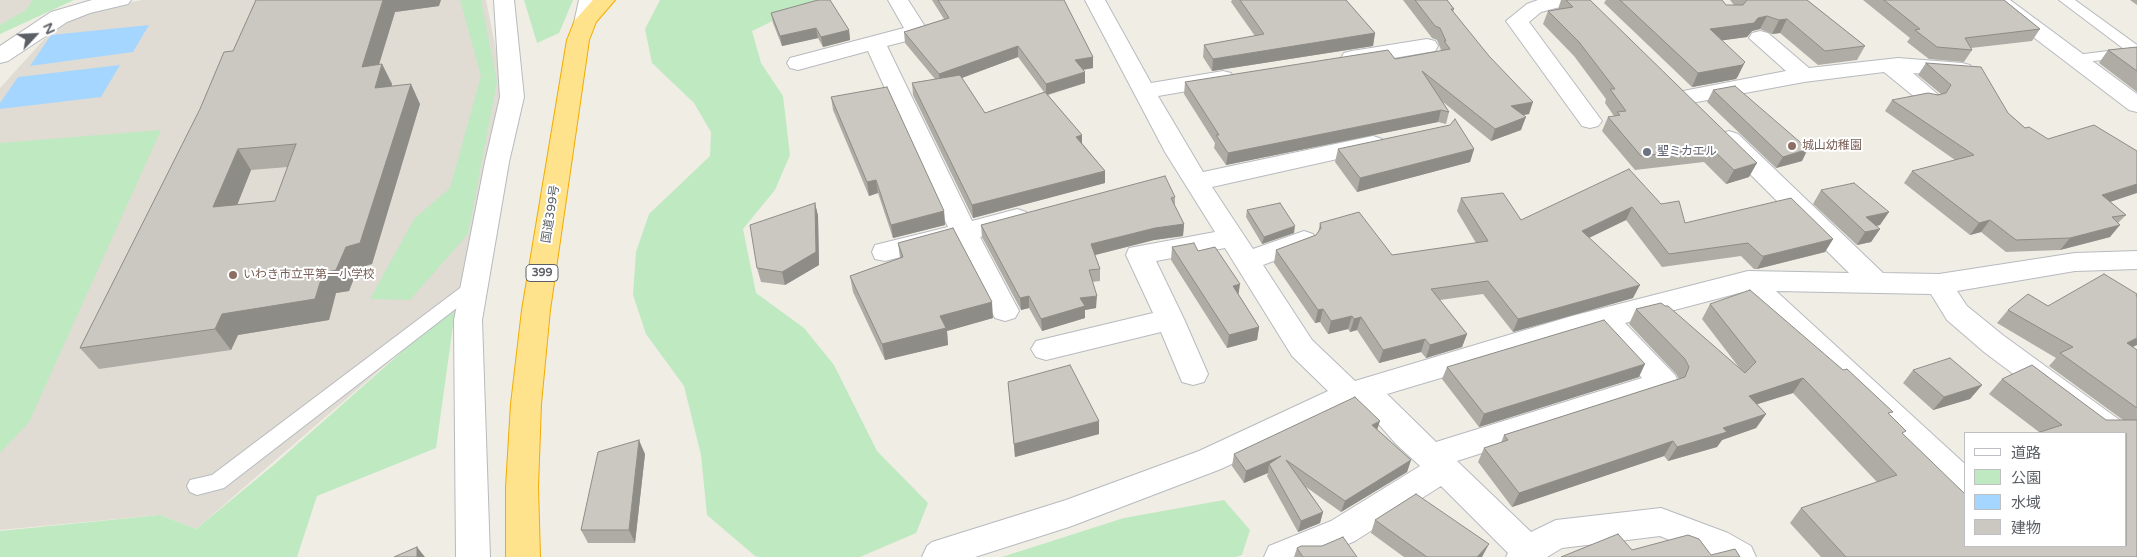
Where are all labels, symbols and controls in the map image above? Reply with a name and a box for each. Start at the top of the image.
north arrow [10,10,60,60]
text: N [39,20,59,37]
place label: 城山幼稚園 [1802,139,1862,153]
marker: 城山幼稚園 [1786,140,1798,152]
place label: 聖ミカエル [1657,145,1717,159]
marker: 聖ミカエル [1641,146,1653,158]
street label: 国道399号 [539,184,563,244]
road number: 399 [526,264,558,282]
place label: いわき市立平第一小学校 [243,268,375,282]
marker: いわき市立平第一小学校 [227,269,239,281]
legend [1964,432,2127,547]
text: 道路 [2011,444,2041,462]
text: 公園 [2011,469,2041,487]
text: 水域 [2011,494,2041,512]
text: 建物 [2011,519,2041,537]

